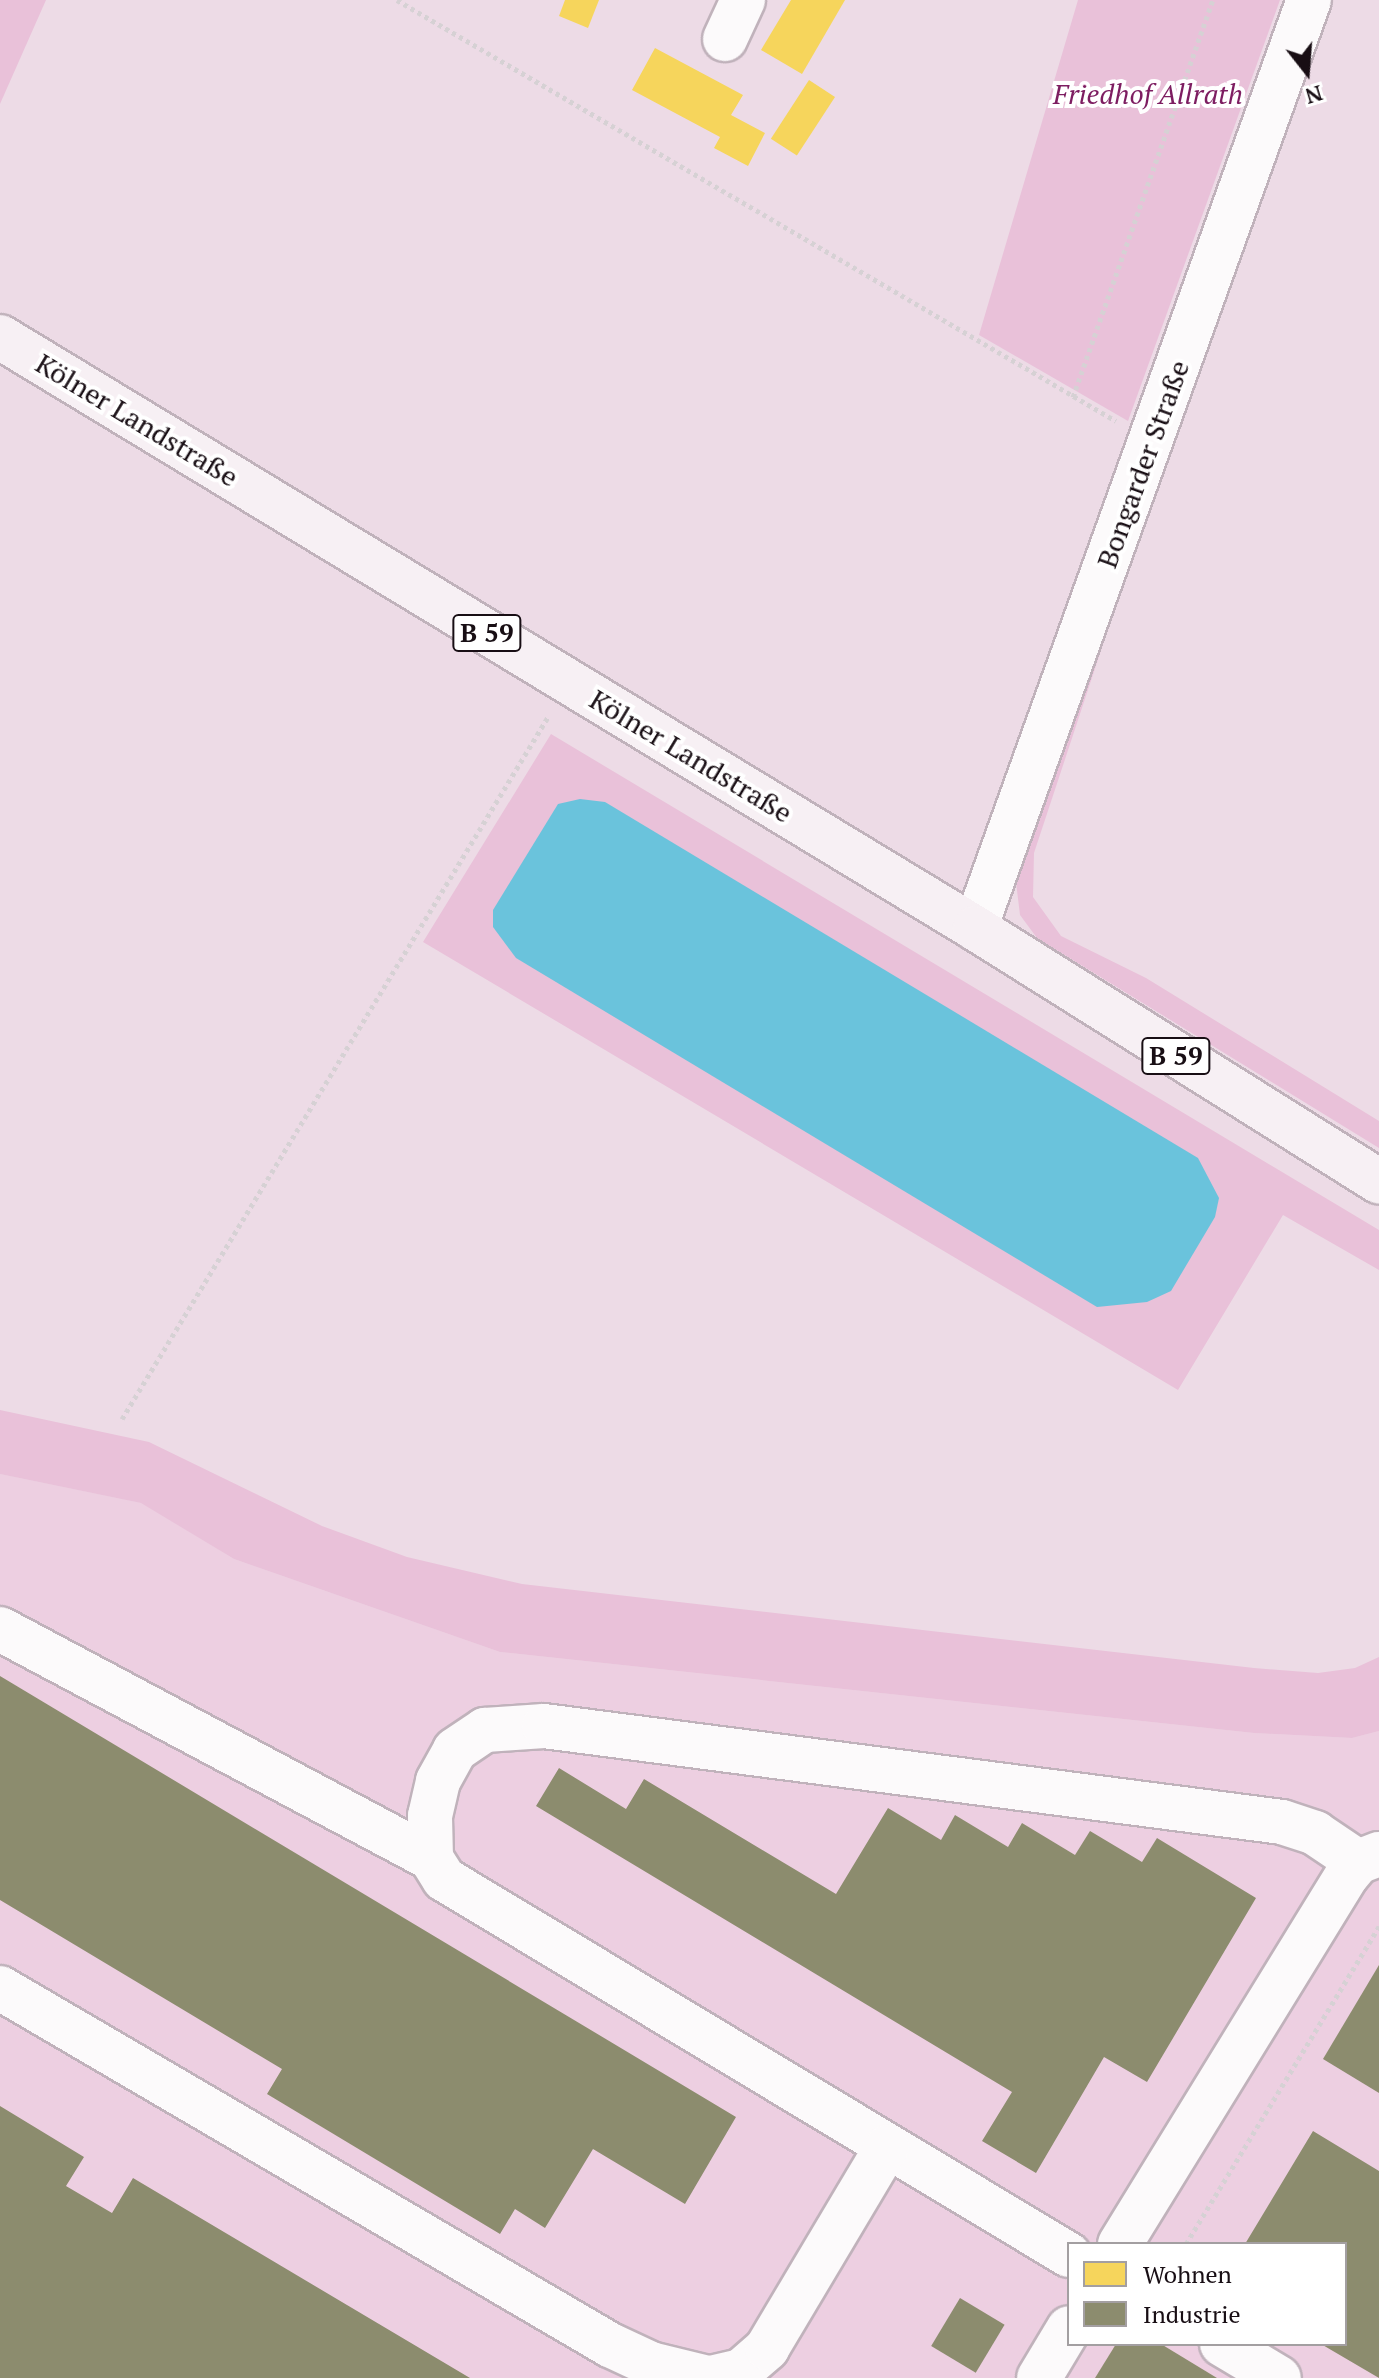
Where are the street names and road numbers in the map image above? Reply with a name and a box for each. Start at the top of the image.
street label: Kölner Landstraße [30,346,244,494]
street label: Bongarder Straße [1090,356,1196,572]
road number: B 59 [451,611,523,655]
street label: Kölner Landstraße [584,682,798,830]
road number: B 59 [1140,1034,1212,1078]

